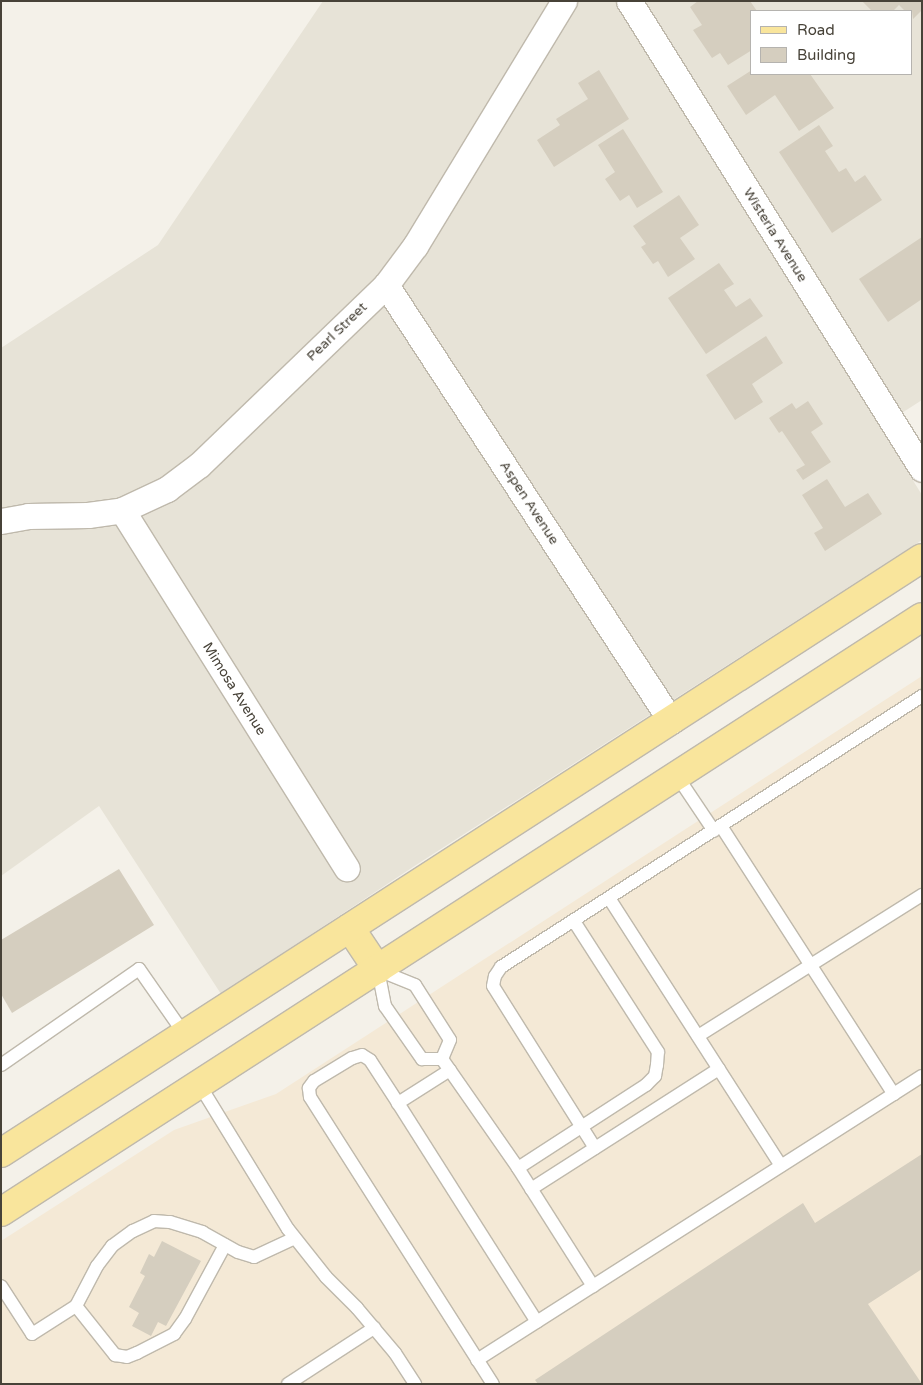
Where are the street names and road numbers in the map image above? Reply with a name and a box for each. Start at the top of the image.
street label: Wisteria Avenue [739,185,811,285]
street label: Pearl Street [303,299,371,365]
street label: Aspen Avenue [496,458,562,548]
street label: Mimosa Avenue [199,639,269,739]

